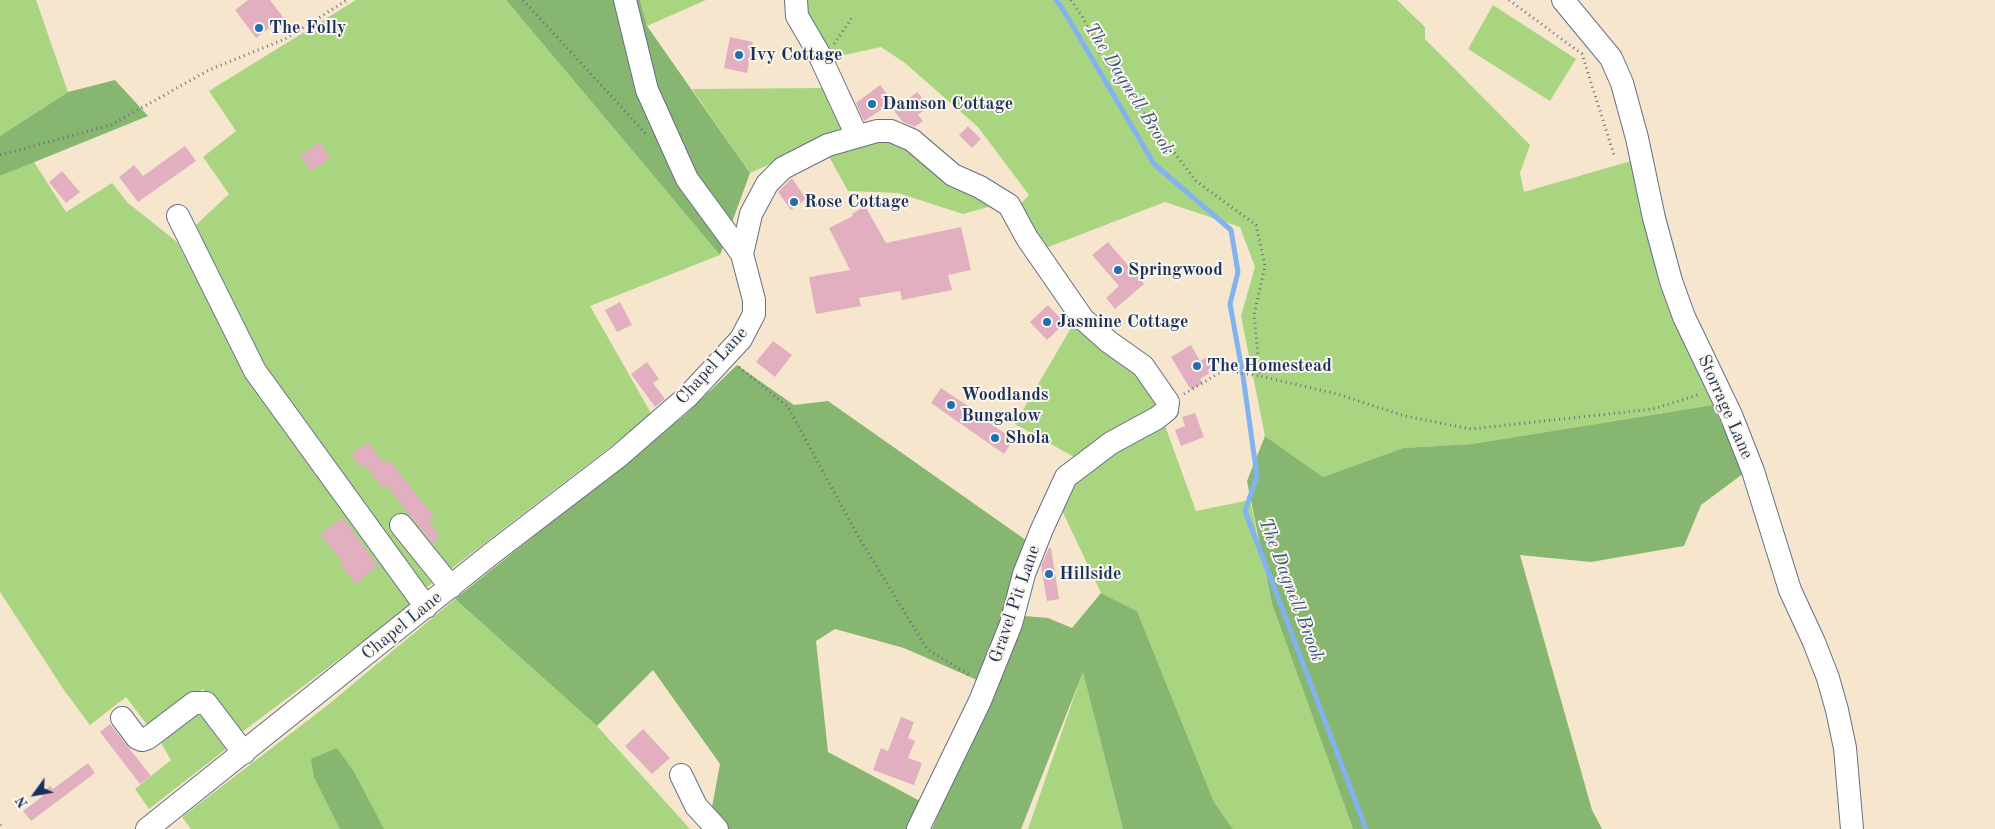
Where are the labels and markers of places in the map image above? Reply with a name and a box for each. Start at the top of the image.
place label: The Folly [269,17,346,39]
marker: The Folly [253,22,265,34]
place label: Ivy Cottage [749,44,843,66]
marker: Ivy Cottage [733,49,745,61]
place label: Damson Cottage [882,93,1013,115]
marker: Damson Cottage [866,98,878,110]
place label: Rose Cottage [804,191,909,213]
marker: Rose Cottage [788,196,800,208]
place label: Springwood [1128,259,1223,281]
marker: Springwood [1112,264,1124,276]
place label: Jasmine Cottage [1057,311,1189,333]
marker: Jasmine Cottage [1041,316,1053,328]
place label: The Homestead [1207,355,1332,377]
marker: The Homestead [1191,360,1203,372]
place label: Woodlands Bungalow [961,384,1049,426]
marker: Woodlands Bungalow [945,399,957,411]
place label: Shola [1005,427,1050,449]
marker: Shola [989,432,1001,444]
place label: Hillside [1059,563,1121,585]
marker: Hillside [1043,568,1055,580]

